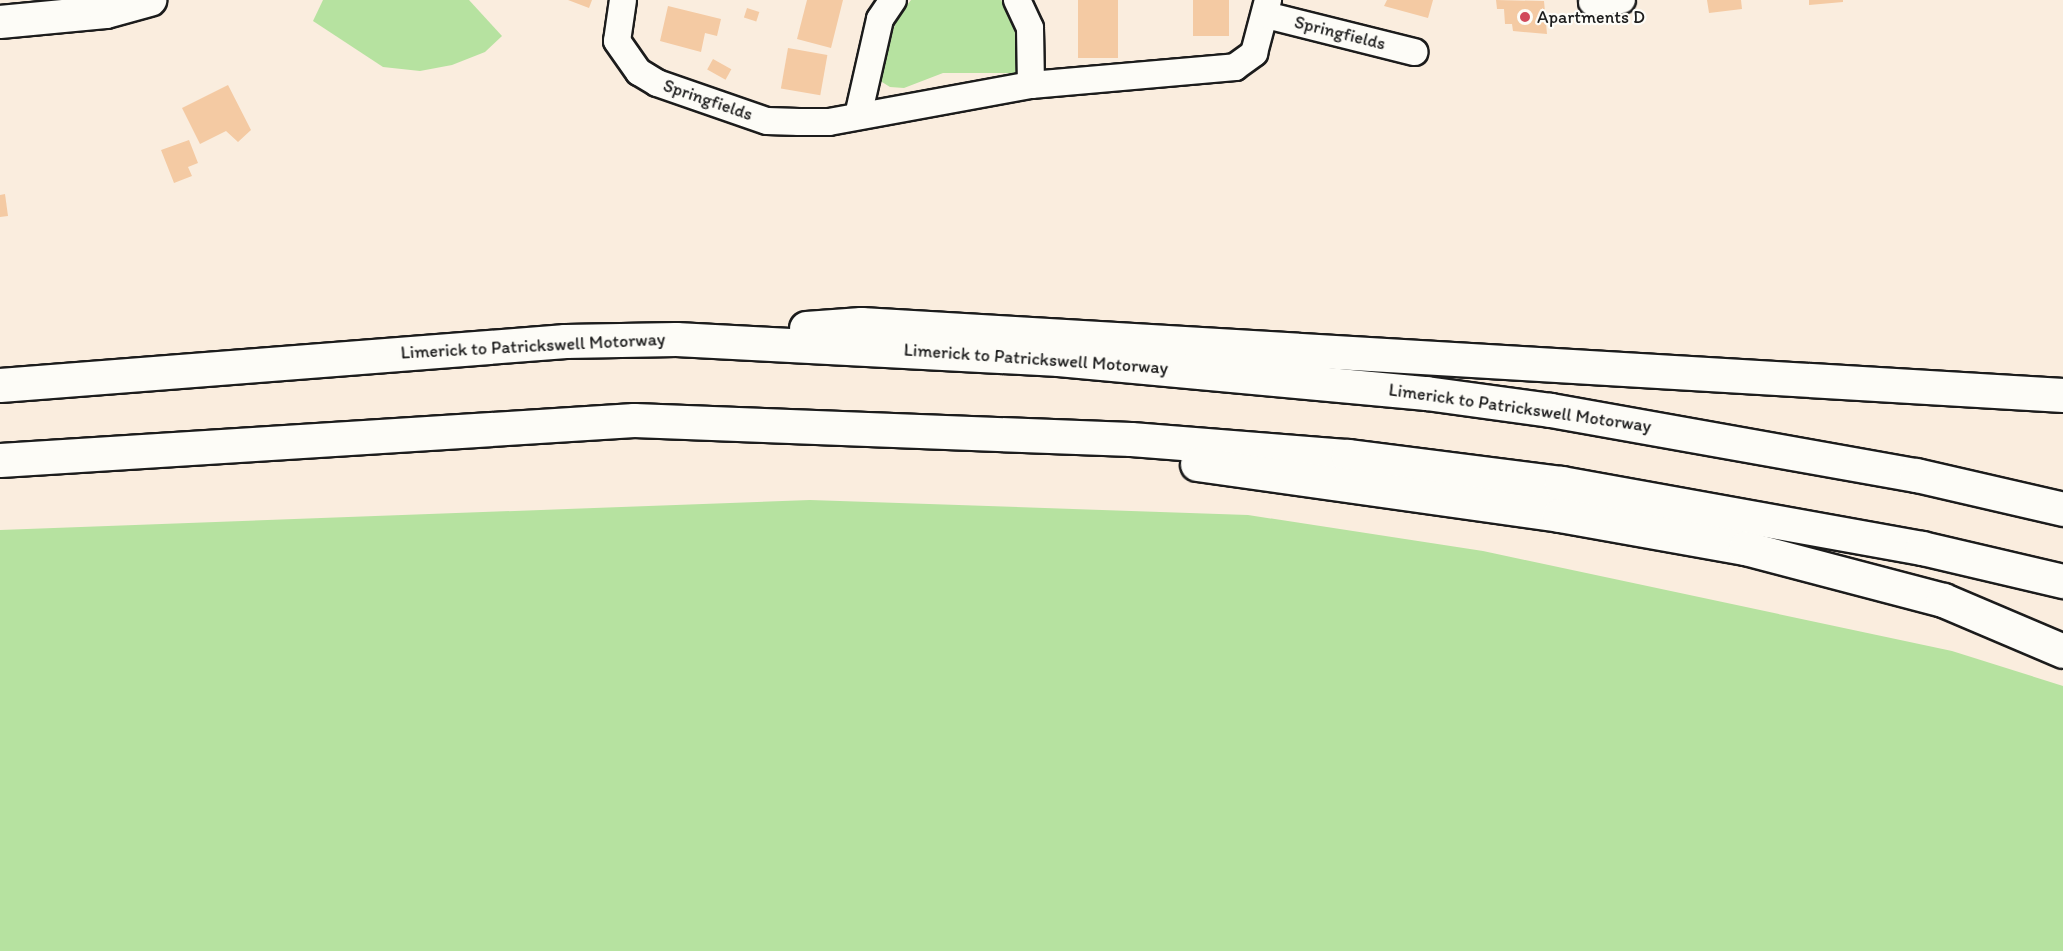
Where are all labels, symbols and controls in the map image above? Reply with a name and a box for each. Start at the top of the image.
place label: Apartments D [1537,6,1645,28]
marker: Apartments D [1518,10,1532,24]
street label: Springfields [1292,11,1388,55]
street label: Springfields [660,75,756,125]
street label: Limerick to Patrickswell Motorway [400,328,666,364]
street label: Limerick to Patrickswell Motorway [903,339,1169,379]
street label: Limerick to Patrickswell Motorway [1387,379,1653,437]

